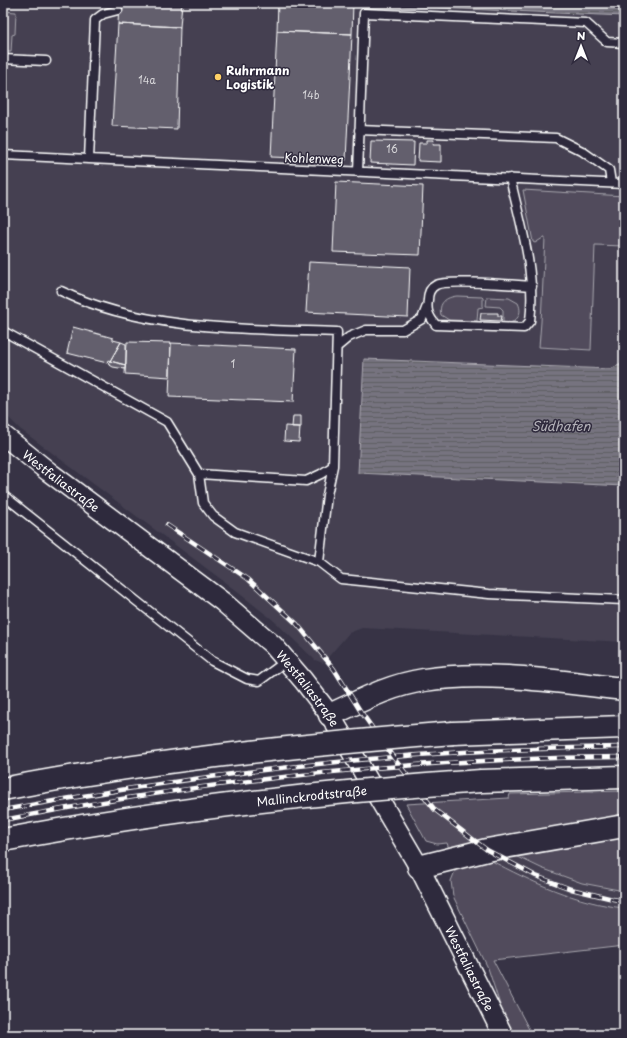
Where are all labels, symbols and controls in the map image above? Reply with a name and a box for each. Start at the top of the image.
north arrow [561,26,601,66]
text: N [577,27,586,44]
place label: Ruhrmann Logistik [226,61,289,93]
house number: 14a [138,72,156,87]
marker: Ruhrmann Logistik [213,72,223,82]
house number: 14b [303,87,320,102]
house number: 16 [386,141,398,156]
street label: Kohlenweg [284,148,344,168]
house number: 1 [231,356,235,371]
water label: Südhafen [532,416,592,435]
street label: Westfaliastraße [19,445,104,516]
street label: Westfaliastraße [272,646,344,730]
street label: Mallinckrodtstraße [256,781,368,810]
street label: Westfaliastraße [441,923,499,1014]

